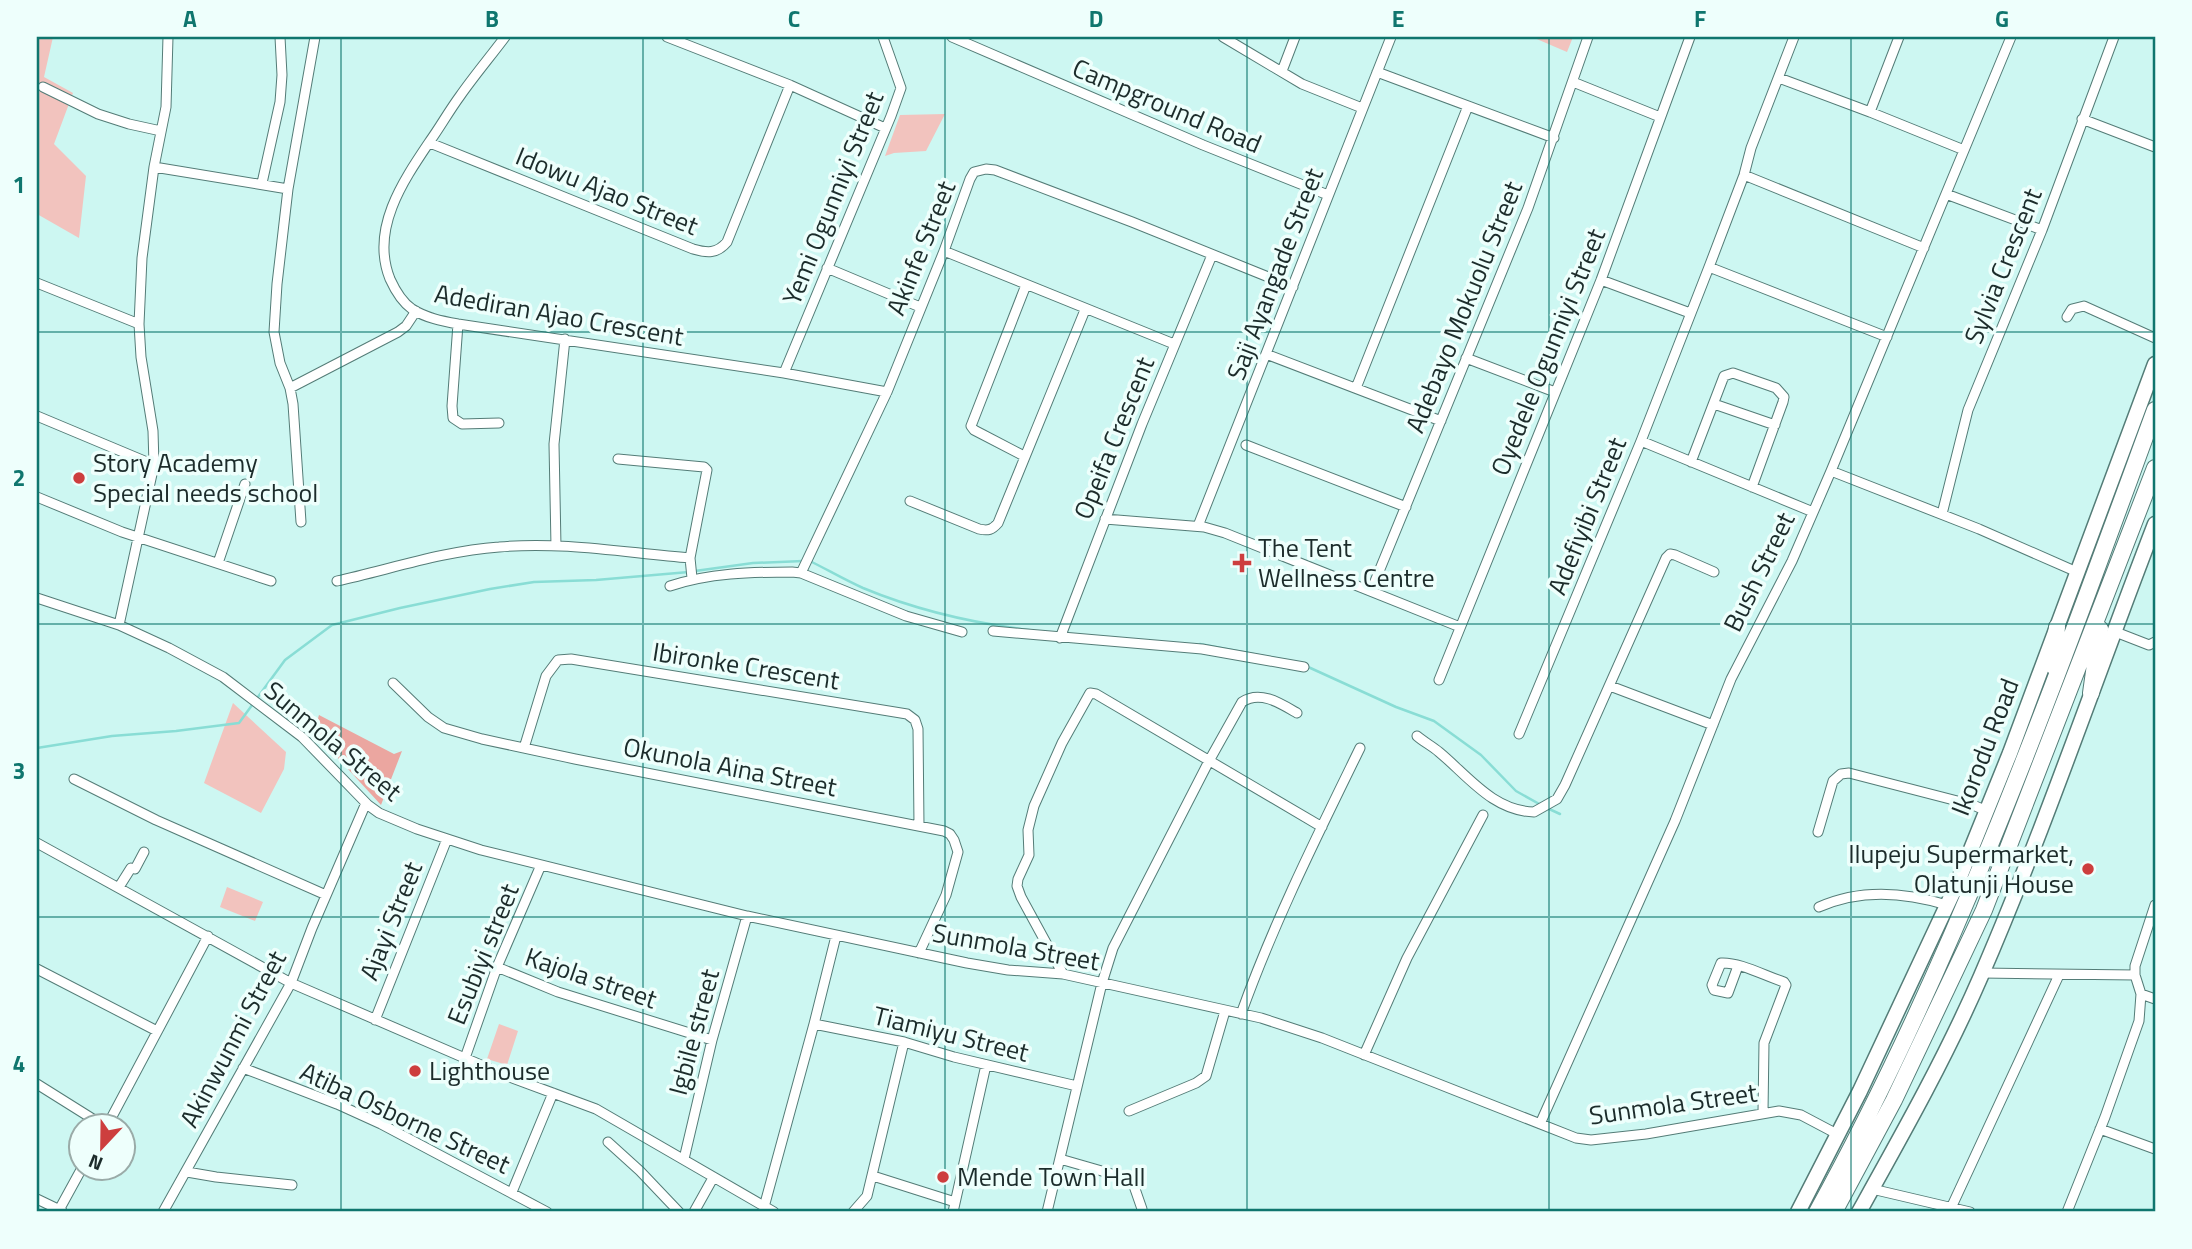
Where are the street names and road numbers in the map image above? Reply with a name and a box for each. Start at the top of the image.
street label: Campground Road [1067,48,1268,163]
street label: Yemi Ogunniyi Street [772,85,893,311]
street label: Idowu Ajao Street [510,136,704,245]
street label: Saji Ayangade Street [1216,162,1333,386]
street label: Akinfe Street [876,175,965,321]
street label: Adebayo Mokuolu Street [1395,175,1532,439]
street label: Sylvia Crescent [1954,182,2051,349]
street label: Oyedele Ogunniyi Street [1480,222,1615,481]
street label: Adediran Ajao Crescent [431,273,687,356]
street label: Opeifa Crescent [1063,351,1164,525]
street label: Adefiyibi Street [1537,431,1636,600]
street label: Bush Street [1713,505,1804,638]
street label: Ibironke Crescent [650,632,842,700]
street label: Sunmola Street [256,671,411,810]
street label: Ikorodu Road [1940,672,2029,821]
street label: Okunola Aina Street [620,727,840,806]
street label: Ajayi Street [349,856,432,986]
street label: Esubiyi street [437,877,529,1030]
street label: Sunmola Street [929,913,1103,980]
street label: Kajola street [520,937,662,1018]
street label: Akinwunmi Street [170,943,296,1134]
street label: Igbile street [658,965,729,1099]
street label: Tiamiyu Street [869,995,1033,1072]
street label: Atiba Osborne Street [294,1052,517,1183]
street label: Sunmola Street [1586,1072,1759,1135]

